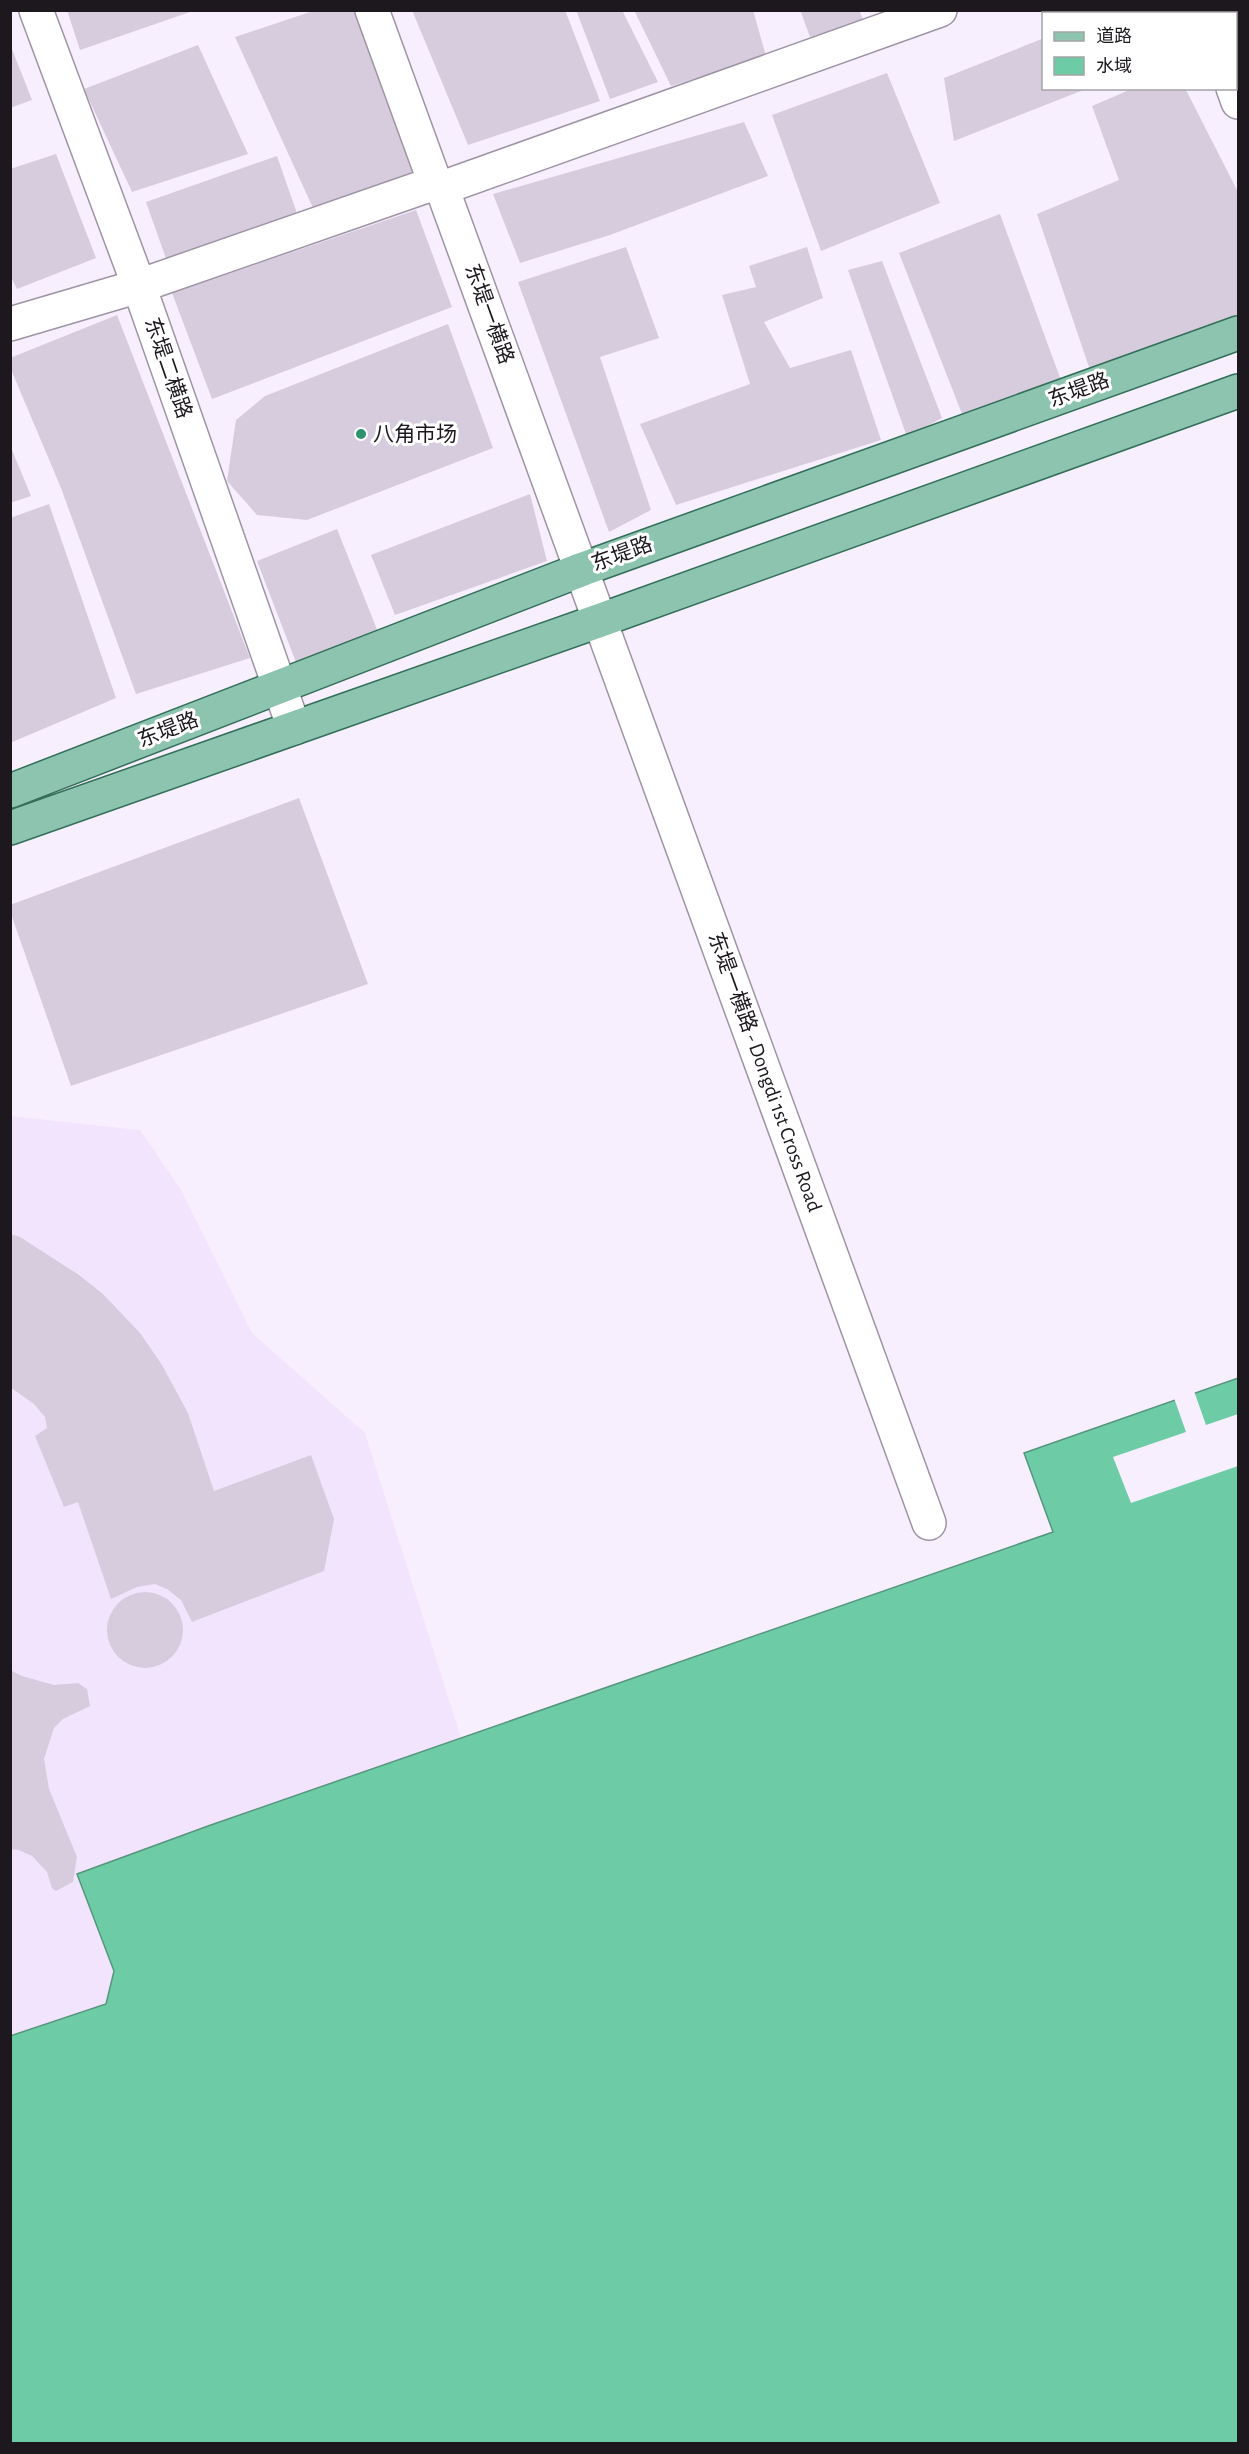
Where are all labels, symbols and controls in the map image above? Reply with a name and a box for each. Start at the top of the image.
legend [1042,12,1237,90]
text: 道路 [1096,26,1132,46]
text: 水域 [1096,57,1132,76]
street label: 东堤一横路 [461,261,518,367]
street label: 东堤二横路 [141,315,196,421]
street label: 东堤路 [1045,368,1112,411]
place label: 八角市场 [373,423,457,445]
marker: 八角市场 [354,427,368,441]
street label: 东堤路 [588,532,655,575]
street label: 东堤路 [134,708,201,751]
street label: 东堤一横路 - Dongdi 1st Cross Road [705,929,826,1215]

